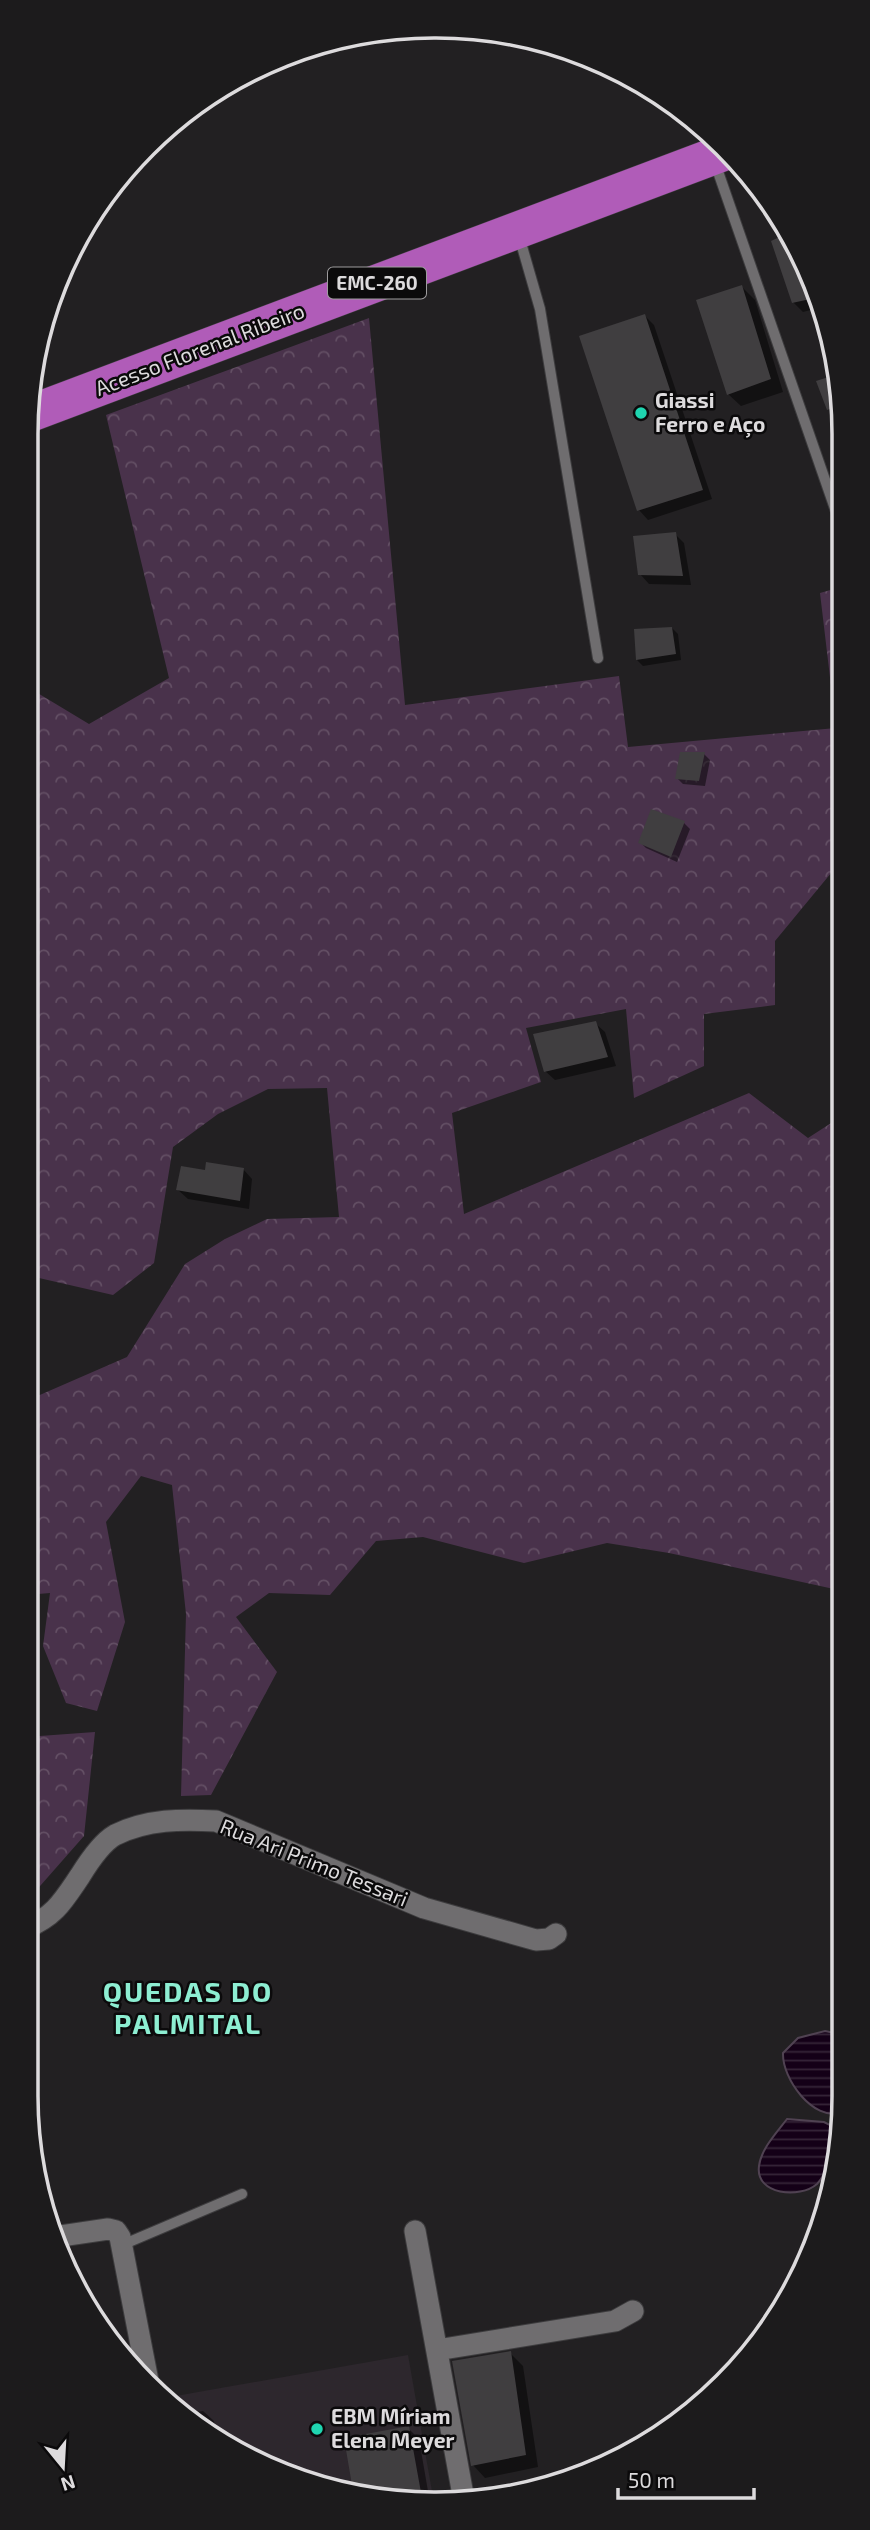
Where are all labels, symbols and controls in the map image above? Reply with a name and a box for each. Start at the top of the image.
road number: EMC-260 [328,268,426,298]
street label: Acesso Florenal Ribeiro [91,297,308,400]
place label: Giassi Ferro e Aço [655,387,765,438]
marker: Giassi Ferro e Aço [633,405,649,421]
street label: Rua Ari Primo Tessari [217,1813,412,1911]
district label: QUEDAS DO PALMITAL [103,1974,273,2040]
place label: EBM Míriam Elena Meyer [331,2403,454,2453]
marker: EBM Míriam Elena Meyer [309,2421,325,2437]
north arrow [28,2432,98,2502]
scale bar [618,2456,754,2500]
text: 50 m [628,2467,675,2492]
text: N [58,2471,78,2497]

